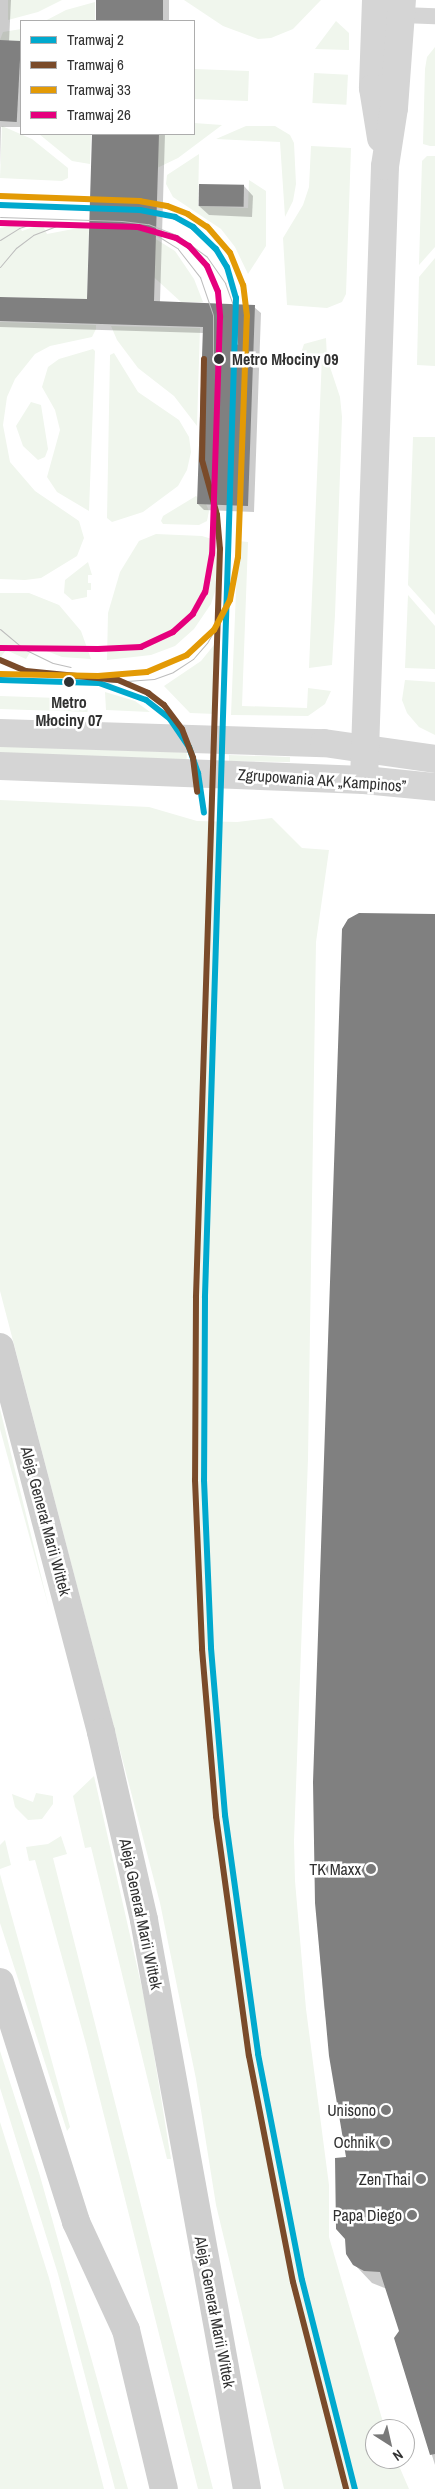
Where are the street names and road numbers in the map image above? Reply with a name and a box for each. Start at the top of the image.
street label: Zgrupowania AK „Kampinos” [237,765,407,795]
street label: Aleja Generał Marii Wittek [17,1444,75,1598]
street label: Aleja Generał Marii Wittek [116,1837,166,1991]
street label: Aleja Generał Marii Wittek [191,2235,239,2389]

